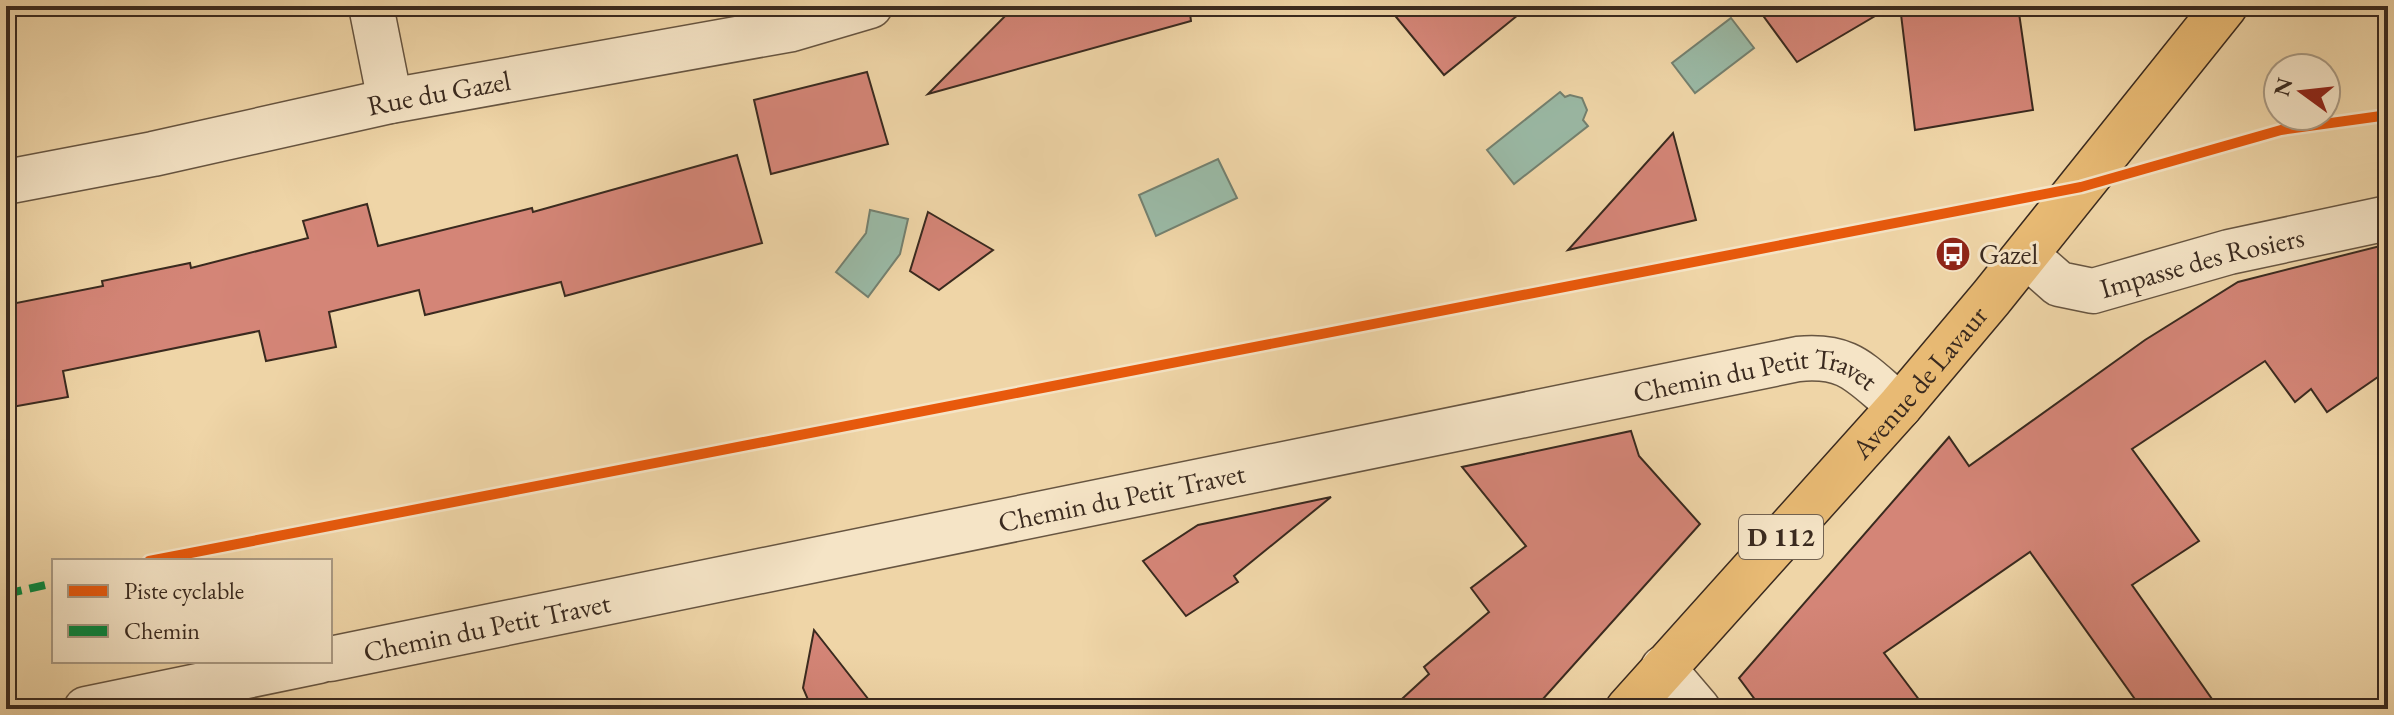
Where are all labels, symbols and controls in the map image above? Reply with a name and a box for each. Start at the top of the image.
north arrow [2262,52,2342,132]
street label: Rue du Gazel [364,62,514,124]
text: N [2267,74,2300,99]
street label: Impasse des Rosiers [2096,218,2307,306]
bus stop icon: Gazel [1934,235,1972,273]
place label: Gazel [1979,236,2039,272]
street label: Avenue de Lavaur [1843,297,1996,467]
text: Chemin du Petit Travet [1630,340,1886,410]
street label: Chemin du Petit Travet [1627,377,1877,411]
street label: Chemin du Petit Travet [995,454,1248,540]
road number: D 112 [1739,515,1823,559]
legend [52,559,332,663]
text: Piste cyclable [124,575,244,606]
street label: Chemin du Petit Travet [360,584,614,670]
text: Chemin [124,615,200,646]

